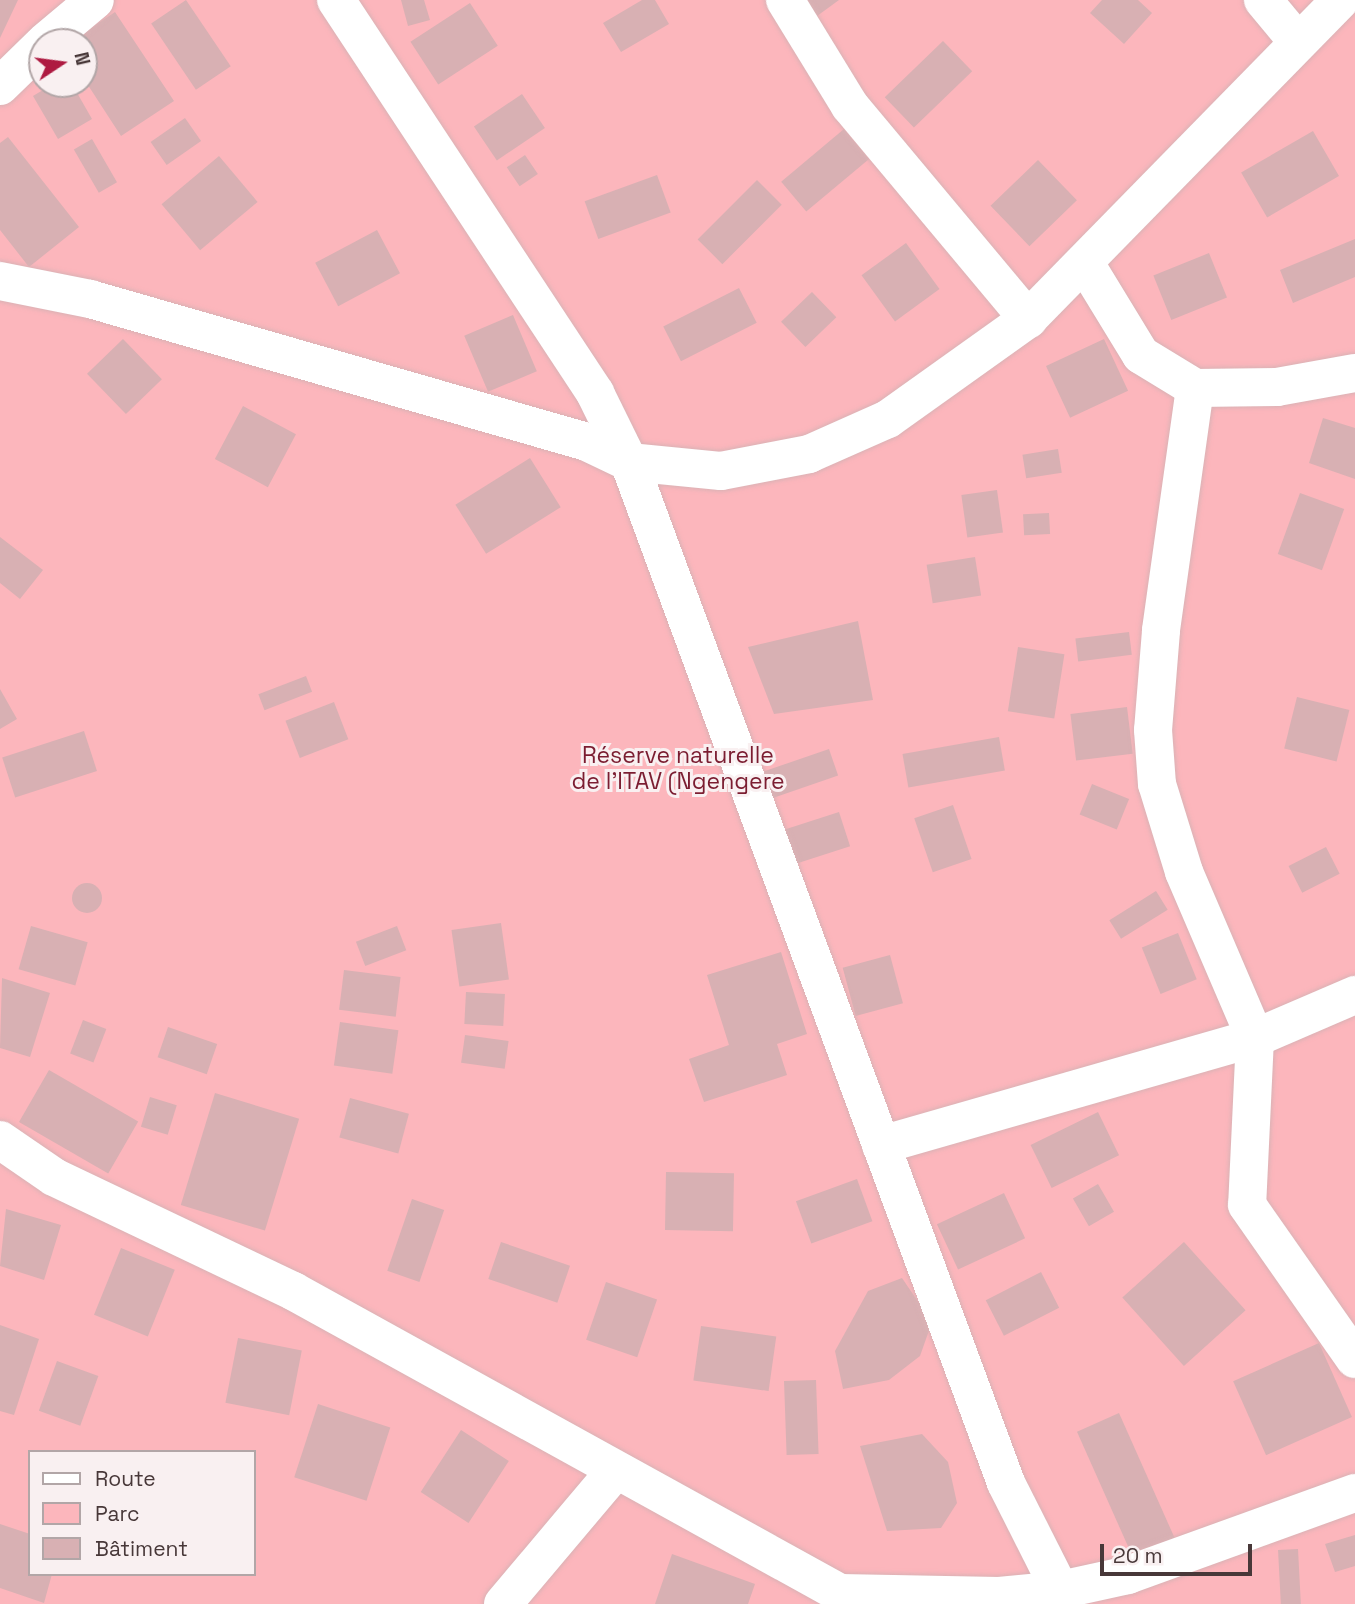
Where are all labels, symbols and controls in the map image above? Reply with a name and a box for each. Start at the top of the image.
north arrow [28,28,98,98]
text: N [68,50,96,68]
park label: Réserve naturelle de l'ITAV (Ngengere [571,741,785,795]
legend [28,1450,256,1576]
text: Route [95,1465,156,1492]
text: Parc [95,1500,140,1527]
scale bar [1103,1530,1255,1574]
text: Bâtiment [95,1535,188,1562]
text: 20 m [1113,1542,1163,1569]

